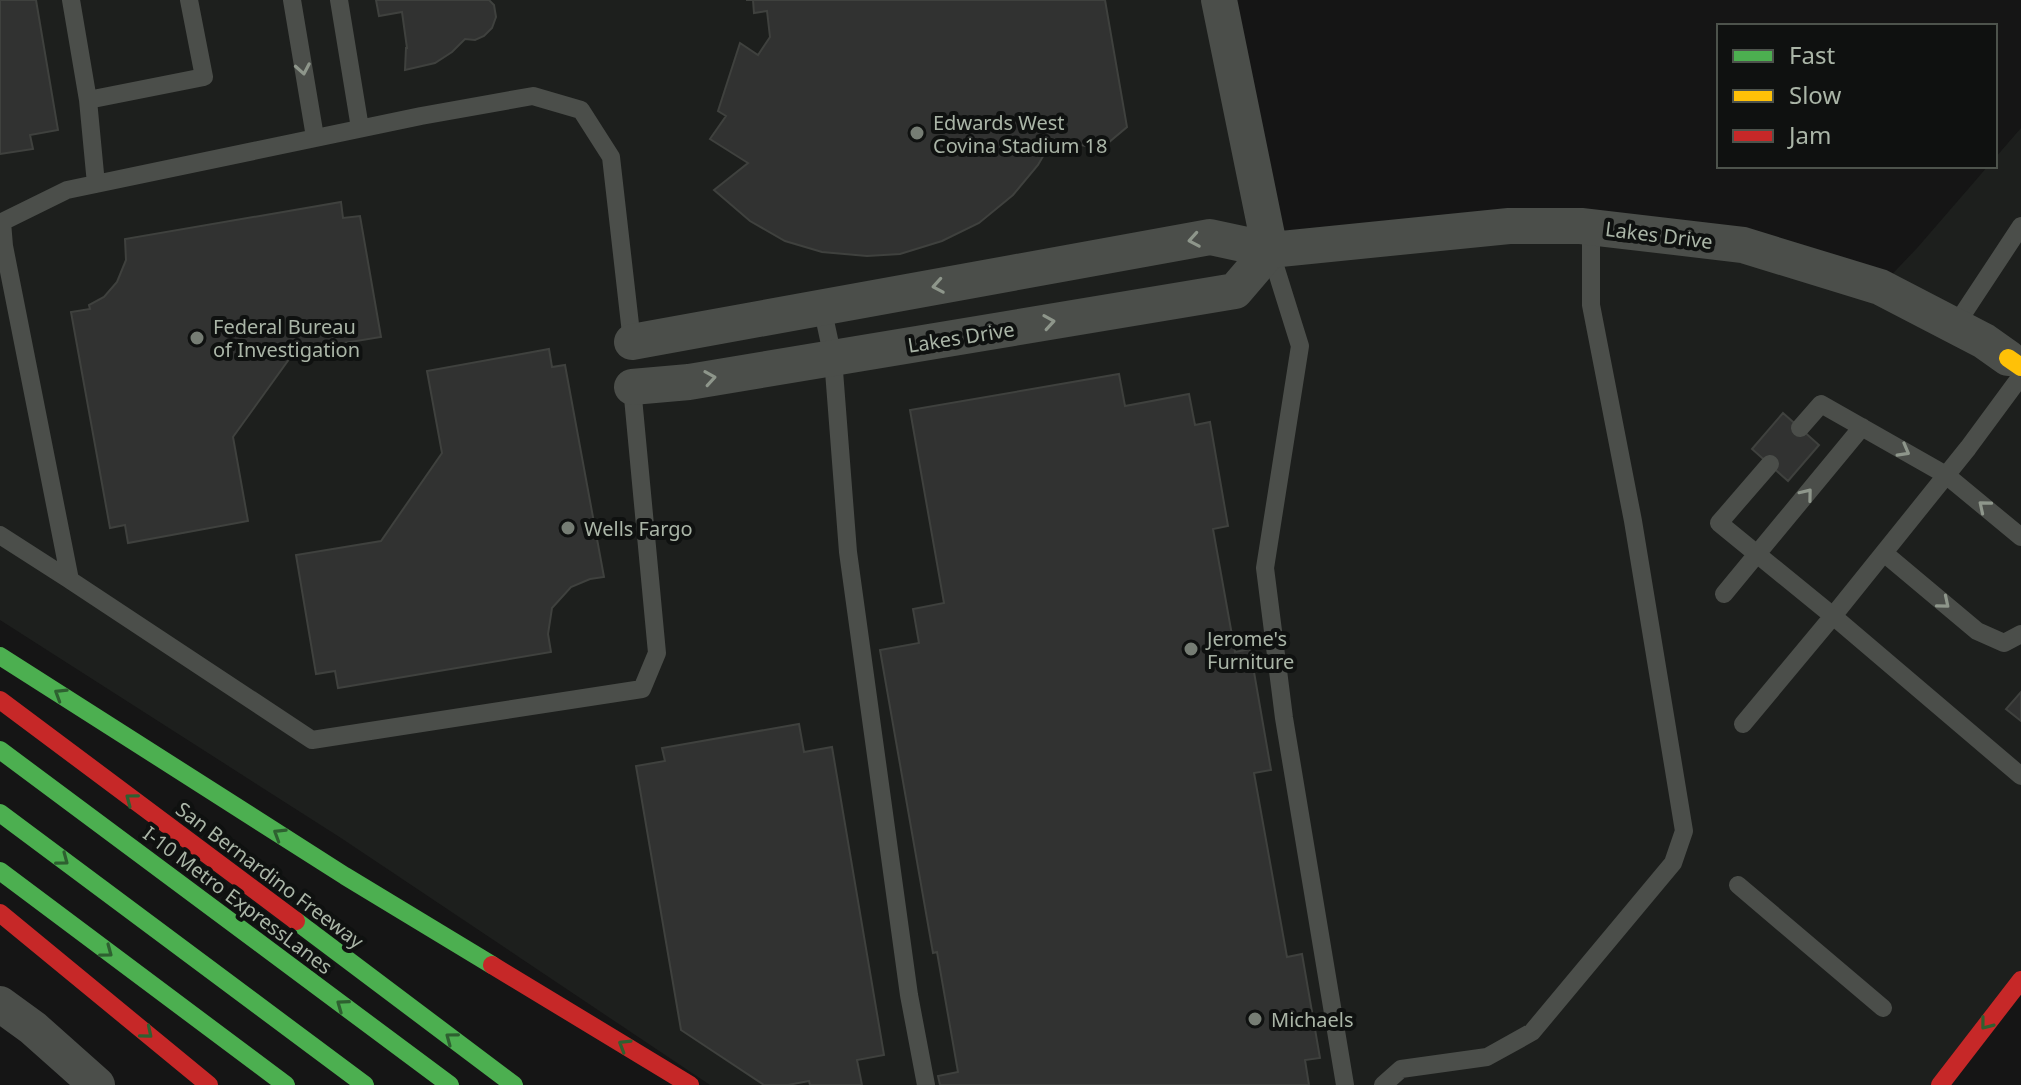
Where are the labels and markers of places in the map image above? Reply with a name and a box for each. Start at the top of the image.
place label: Edwards West Covina Stadium 18 [933,109,1107,159]
marker: Edwards West Covina Stadium 18 [908,124,926,142]
place label: Federal Bureau of Investigation [213,313,360,363]
marker: Federal Bureau of Investigation [188,329,206,347]
place label: Wells Fargo [584,515,693,542]
marker: Wells Fargo [559,519,577,537]
place label: Jerome's Furniture [1205,625,1294,675]
marker: Jerome's Furniture [1182,640,1200,658]
place label: Michaels [1271,1006,1354,1033]
marker: Michaels [1246,1010,1264,1028]

